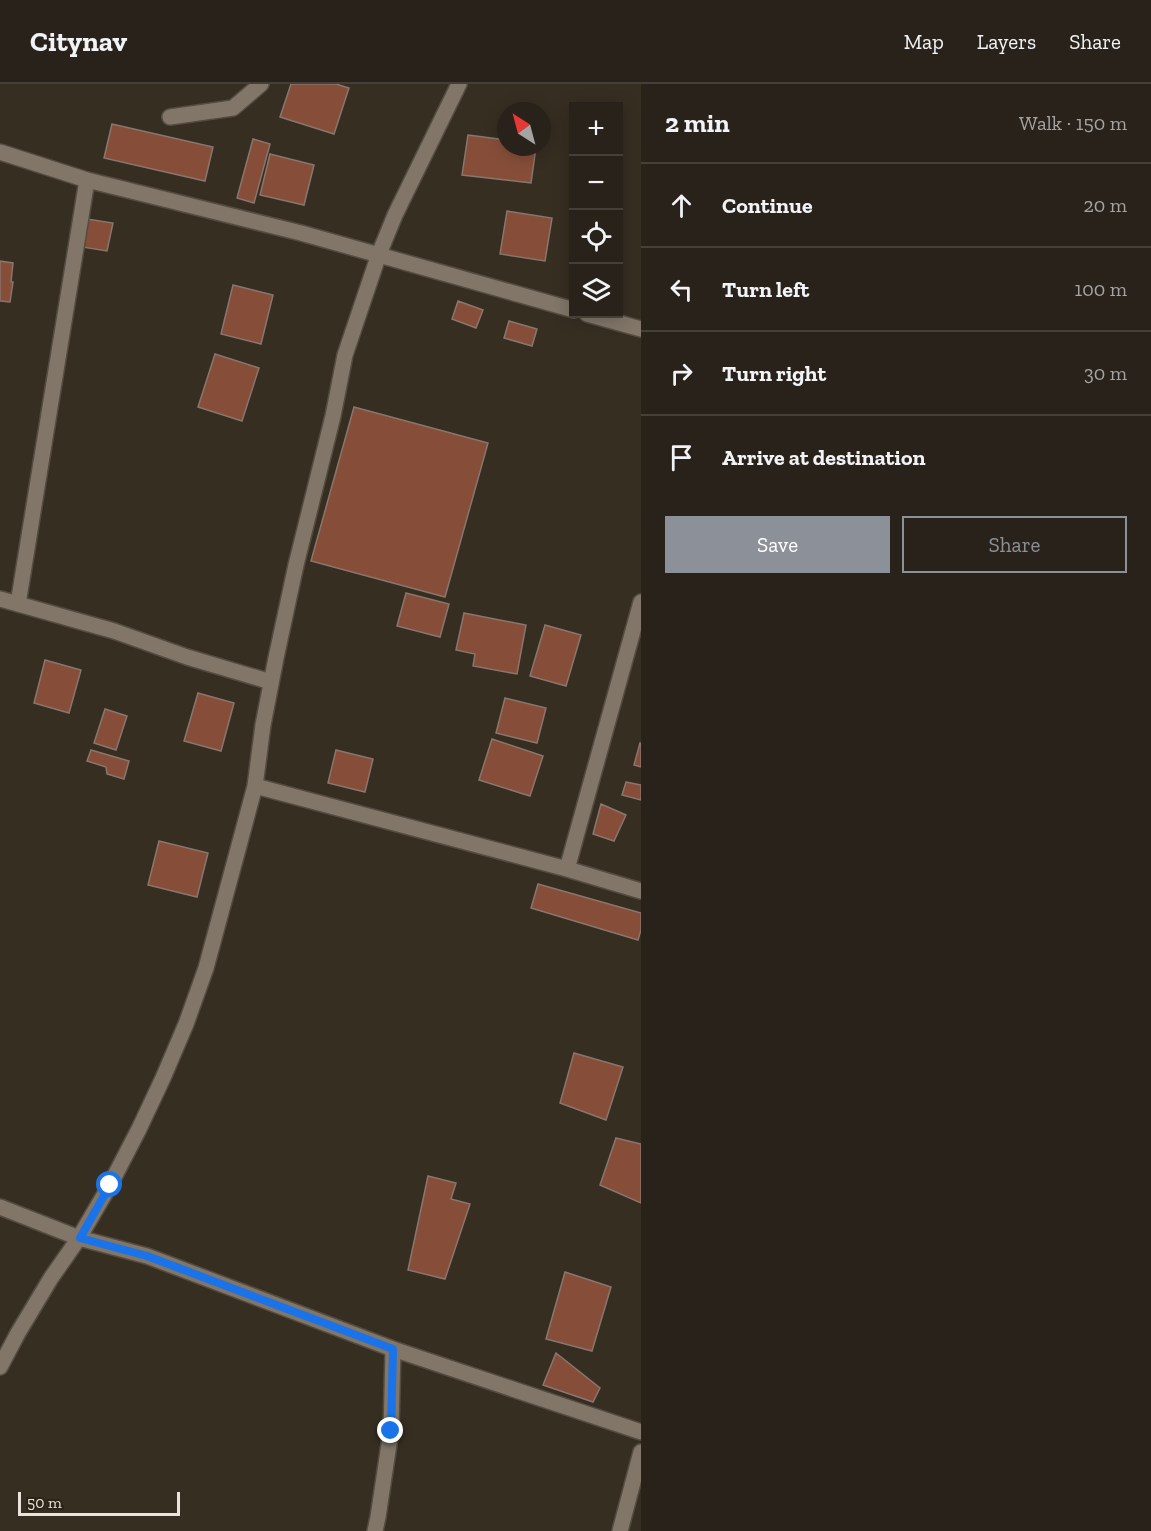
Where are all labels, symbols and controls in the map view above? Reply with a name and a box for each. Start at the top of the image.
text: Citynav [30,25,127,58]
text: Map [904,29,944,54]
text: Layers [977,29,1036,54]
text: Share [1069,29,1121,54]
north arrow [497,102,551,156]
map controls [569,102,623,318]
button: + [569,102,623,156]
text: 2 min [665,107,730,139]
text: Walk · 150 m [1019,111,1127,135]
button: − [569,156,623,210]
icon: ahead [665,189,698,222]
text: Continue [722,192,813,219]
text: 20 m [1083,193,1127,217]
button: locate [569,210,623,264]
button: layers [569,264,623,318]
icon: left [665,273,698,306]
text: Turn left [722,276,809,303]
text: 100 m [1074,277,1127,301]
icon: right [665,357,698,390]
text: Turn right [722,360,826,387]
text: 30 m [1084,361,1127,385]
icon: arrive [665,441,698,474]
text: Arrive at destination [722,444,925,471]
button: Save [665,516,890,573]
button: Share [902,516,1127,573]
route start [96,1171,122,1197]
route end [377,1417,403,1443]
scale bar [18,1489,180,1516]
text: 50 m [27,1493,62,1512]

